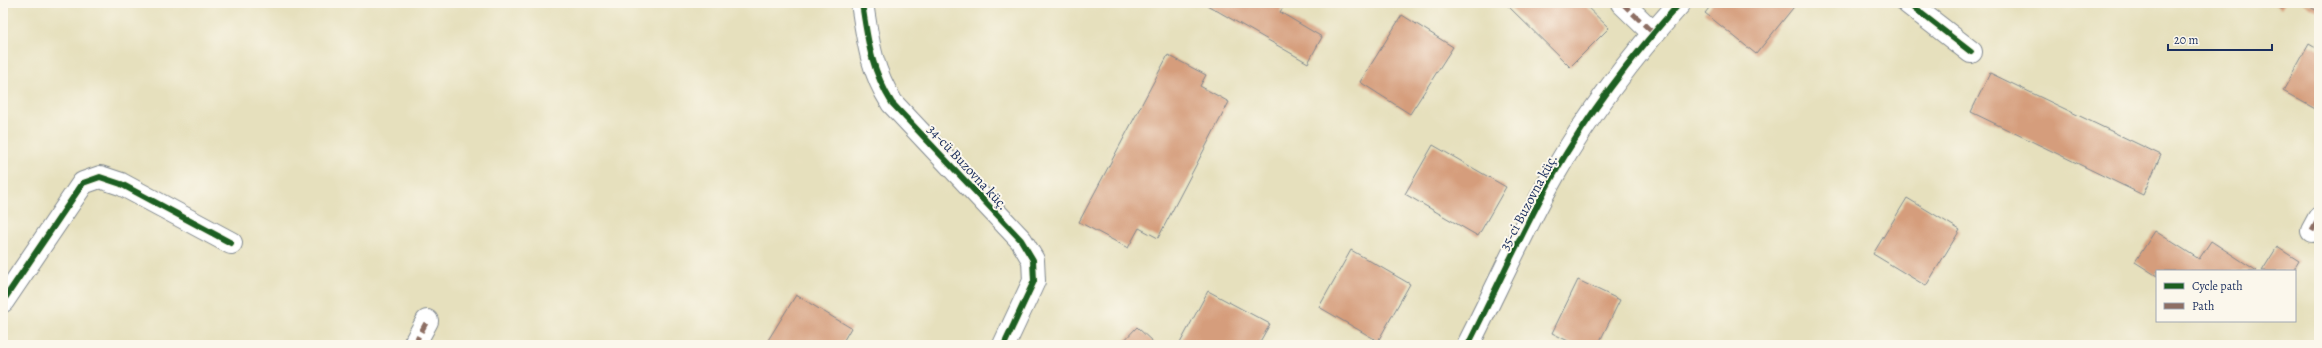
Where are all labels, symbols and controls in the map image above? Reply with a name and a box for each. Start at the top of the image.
scale bar [2168,26,2272,52]
text: 20 m [2174,32,2198,48]
street label: 34-cü Buzovna küç. [923,120,1012,214]
street label: 35-ci Buzovna küç. [1495,151,1562,254]
legend [2156,270,2296,322]
text: Cycle path [2192,278,2243,294]
text: Path [2192,298,2215,314]

